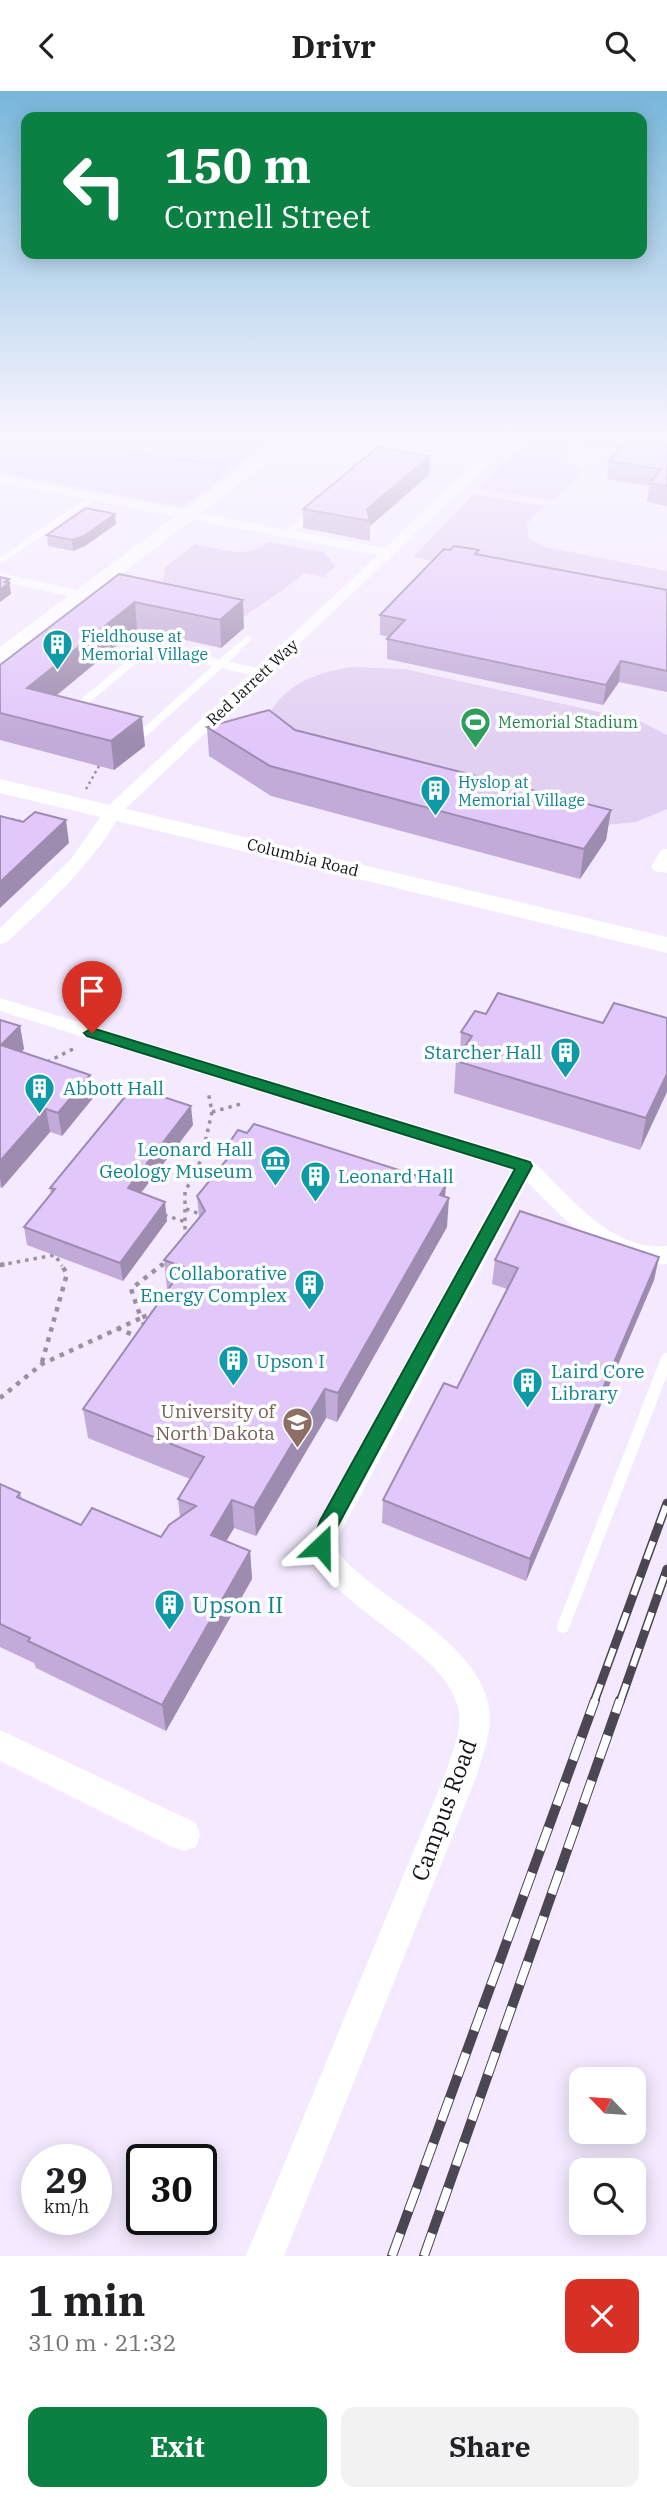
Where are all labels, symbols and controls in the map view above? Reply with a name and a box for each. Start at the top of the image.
text: Drivr [291,25,376,67]
icon: back [28,27,66,65]
icon: search [601,27,639,65]
text: 150 m [164,133,311,196]
icon: left [49,140,140,231]
text: Cornell Street [164,195,371,237]
place label: Fieldhouse at Memorial Village [81,626,208,664]
building icon: Fieldhouse at Memorial Village [41,628,75,672]
street label: Red Jarrett Way [202,634,302,730]
sports icon: Memorial Stadium [458,705,492,749]
place label: Memorial Stadium [498,712,638,732]
place label: Hyslop at Memorial Village [458,772,585,810]
building icon: Hyslop at Memorial Village [418,774,452,818]
street label: Columbia Road [245,833,361,881]
pin [62,961,122,1033]
icon: arrive [73,972,111,1010]
building icon: Starcher Hall [548,1035,582,1079]
place label: Starcher Hall [424,1040,542,1064]
building icon: Abbott Hall [23,1071,57,1115]
place label: Abbott Hall [63,1076,164,1100]
place label: Leonard Hall Geology Museum [99,1137,253,1183]
museum icon: Leonard Hall Geology Museum [259,1143,293,1187]
building icon: Leonard Hall [298,1159,332,1203]
place label: Leonard Hall [338,1164,454,1188]
place label: Collaborative Energy Complex [140,1261,287,1307]
building icon: Collaborative Energy Complex [293,1267,327,1311]
building icon: Upson I [216,1344,250,1388]
place label: Upson I [256,1349,325,1373]
place label: Laird Core Library [551,1359,644,1405]
building icon: Laird Core Library [511,1365,545,1409]
place label: University of North Dakota [156,1399,276,1445]
school or university icon: University of North Dakota [281,1405,315,1449]
position arrow [284,1509,358,1583]
building icon: Upson II [152,1588,186,1632]
place label: Upson II [192,1589,283,1619]
street label: Campus Road [403,1735,483,1885]
north arrow [569,2067,646,2144]
map controls [569,2067,646,2235]
speed limit sign: 30 [126,2144,217,2235]
text: 29 [45,2157,88,2203]
button: search [569,2158,646,2235]
text: km/h [44,2195,89,2218]
text: 1 min [28,2273,146,2328]
button: close [565,2279,639,2353]
text: 310 m · 21:32 [28,2327,177,2357]
button: Exit [28,2407,327,2487]
button: Share [341,2407,639,2487]

